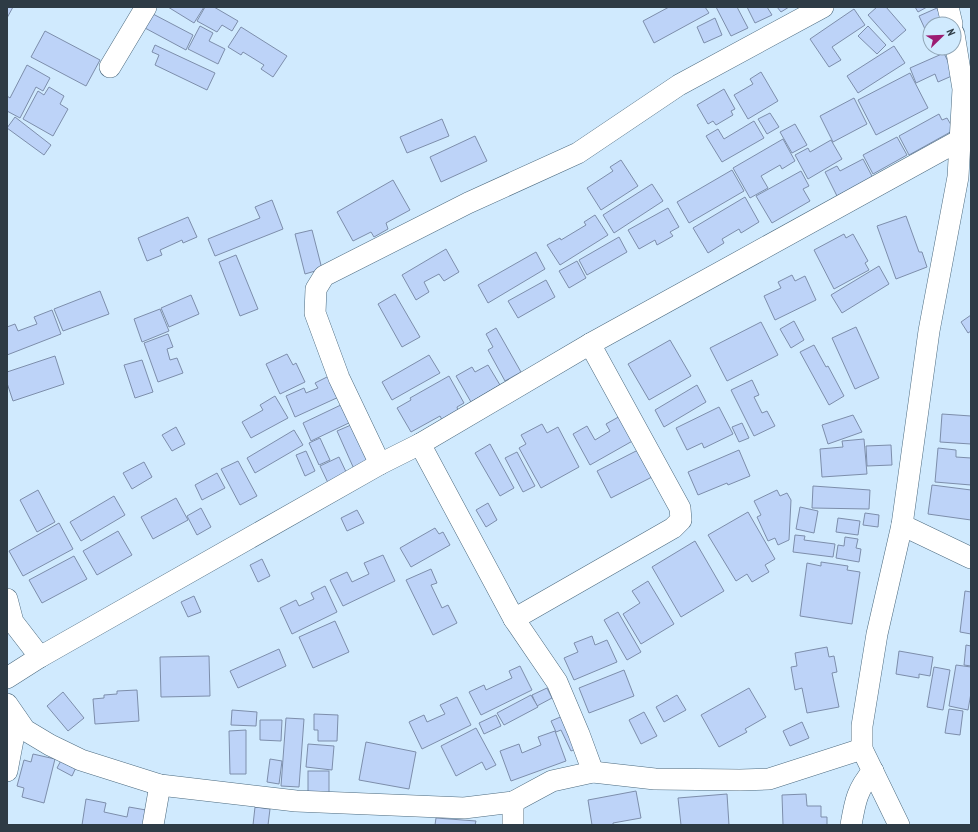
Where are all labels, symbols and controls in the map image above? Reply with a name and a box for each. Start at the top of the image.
north arrow [922,16,962,56]
text: N [944,27,959,38]

